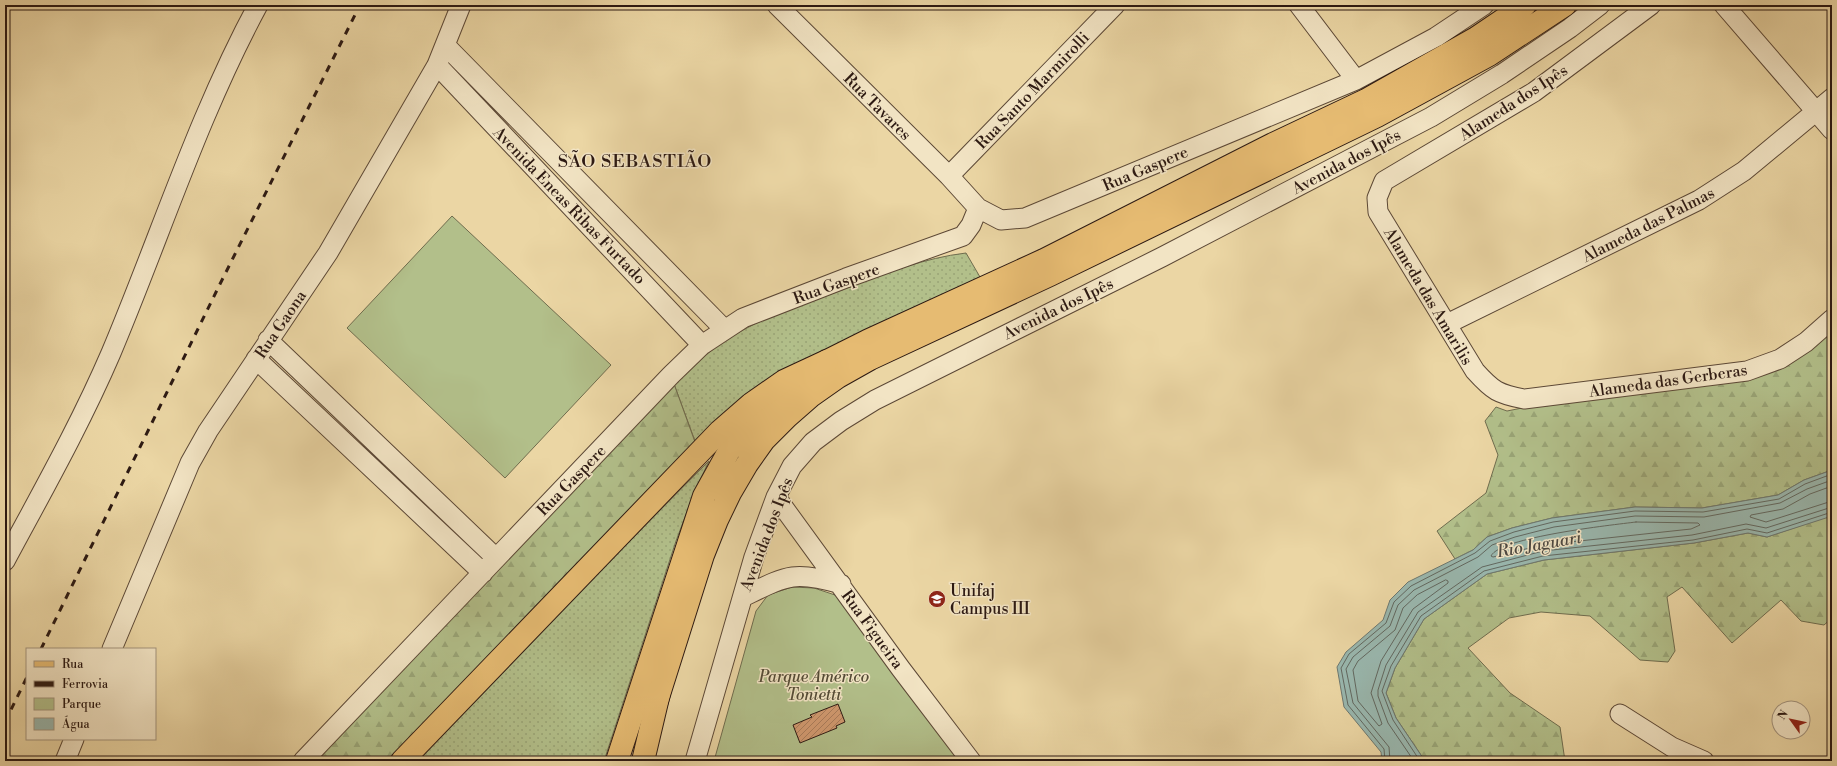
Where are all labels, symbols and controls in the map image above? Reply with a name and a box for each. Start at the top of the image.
street label: Rua Santo Marmirolli [972,28,1094,154]
street label: Alameda dos Ipês [1455,60,1571,146]
street label: Rua Tavares [839,69,915,145]
street label: Avenida Eneas Ribas Furtado [488,122,650,289]
street label: Avenida dos Ipês [1288,125,1404,199]
street label: Rua Gaspere [1100,142,1191,196]
district label: SÃO SEBASTIÃO [558,149,712,173]
street label: Alameda das Palmas [1578,183,1718,267]
street label: Alameda das Amarilis [1379,223,1477,369]
street label: Rua Gaspere [790,259,882,309]
street label: Avenida dos Ipês [999,274,1117,345]
street label: Rua Gaona [251,286,311,363]
street label: Alameda das Gerberas [1587,360,1749,402]
street label: Rua Gaspere [533,441,610,520]
street label: Avenida dos Ipês [736,475,798,595]
water label: Rio Jaguari [1494,527,1584,563]
place label: Unifaj Campus III [950,581,1030,619]
street label: Rua Figueira [837,586,908,674]
school or university icon: Unifaj Campus III [927,589,947,609]
legend [26,648,156,740]
text: Rua [62,657,84,672]
park label: Parque Américo Tonietti [758,667,869,705]
text: Ferrovia [62,677,109,692]
text: Parque [62,697,101,712]
north arrow [1771,700,1811,740]
text: N [1775,707,1792,723]
text: Água [61,715,91,732]

